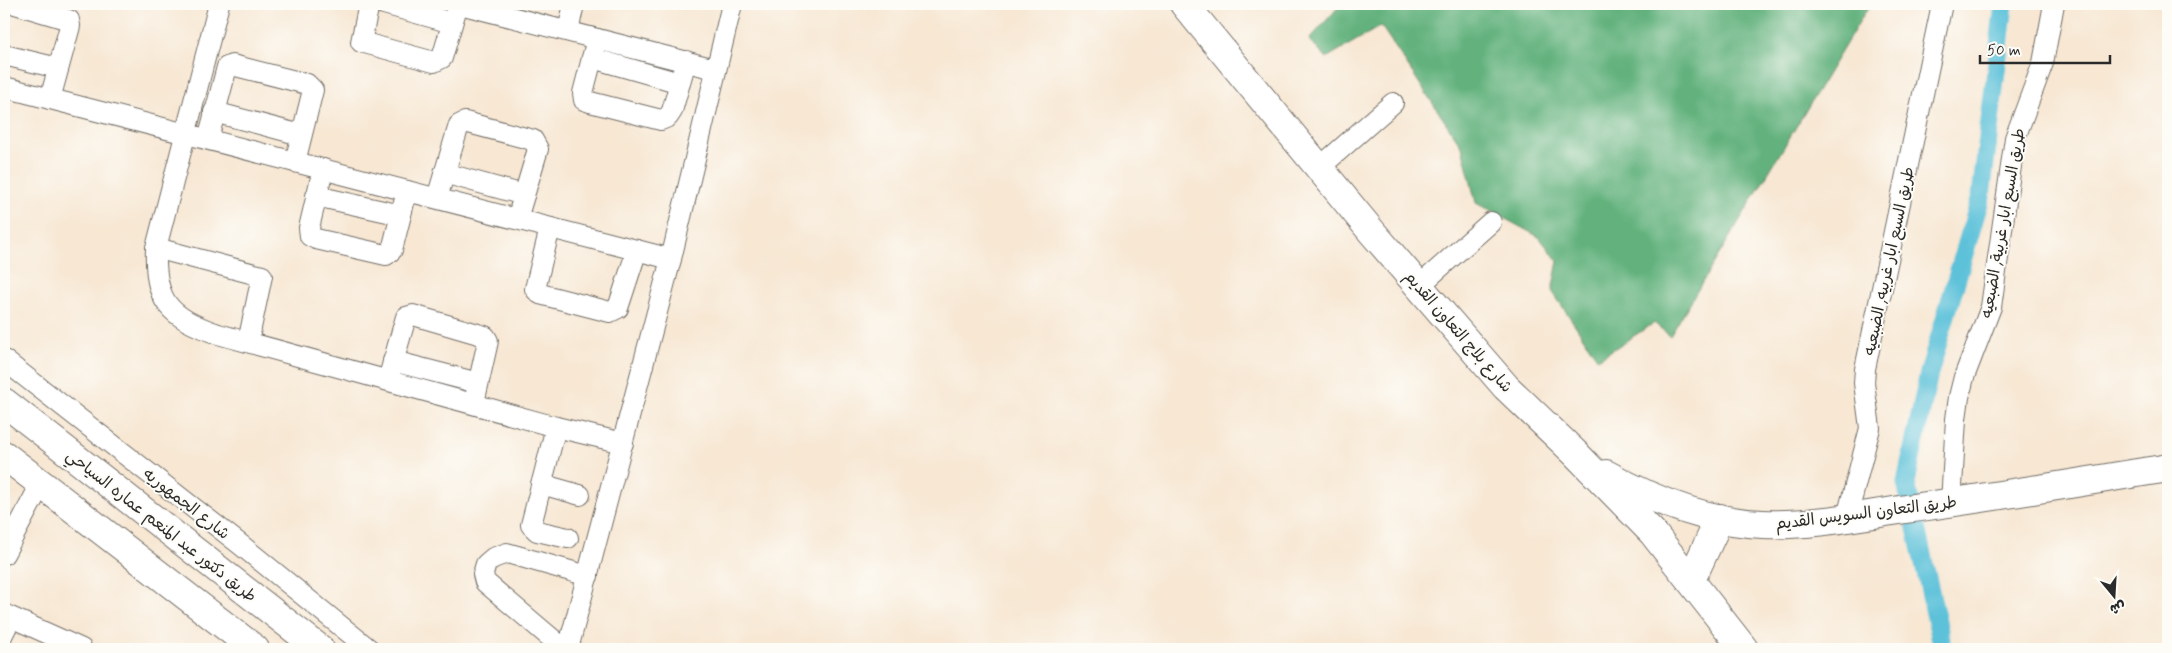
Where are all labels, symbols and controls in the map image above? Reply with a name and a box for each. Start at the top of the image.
scale bar [1980,32,2110,64]
text: 50 m [1987,41,2021,61]
street label: طريق السبع ابار غربية, الضبعيه [1976,127,2031,320]
street label: طريق السبع ابار غربيه, الضبعيه [1859,165,1920,358]
street label: شارع بلاج التعاون القديم [1398,267,1517,398]
street label: طريق دكتور عبد المنعم عماره السياحي [60,445,261,610]
street label: شارع الجمهوريه [138,464,234,545]
street label: طريق التعاون السويس القديم [1774,492,1958,536]
north arrow [2090,570,2140,620]
text: ش [2108,596,2128,618]

